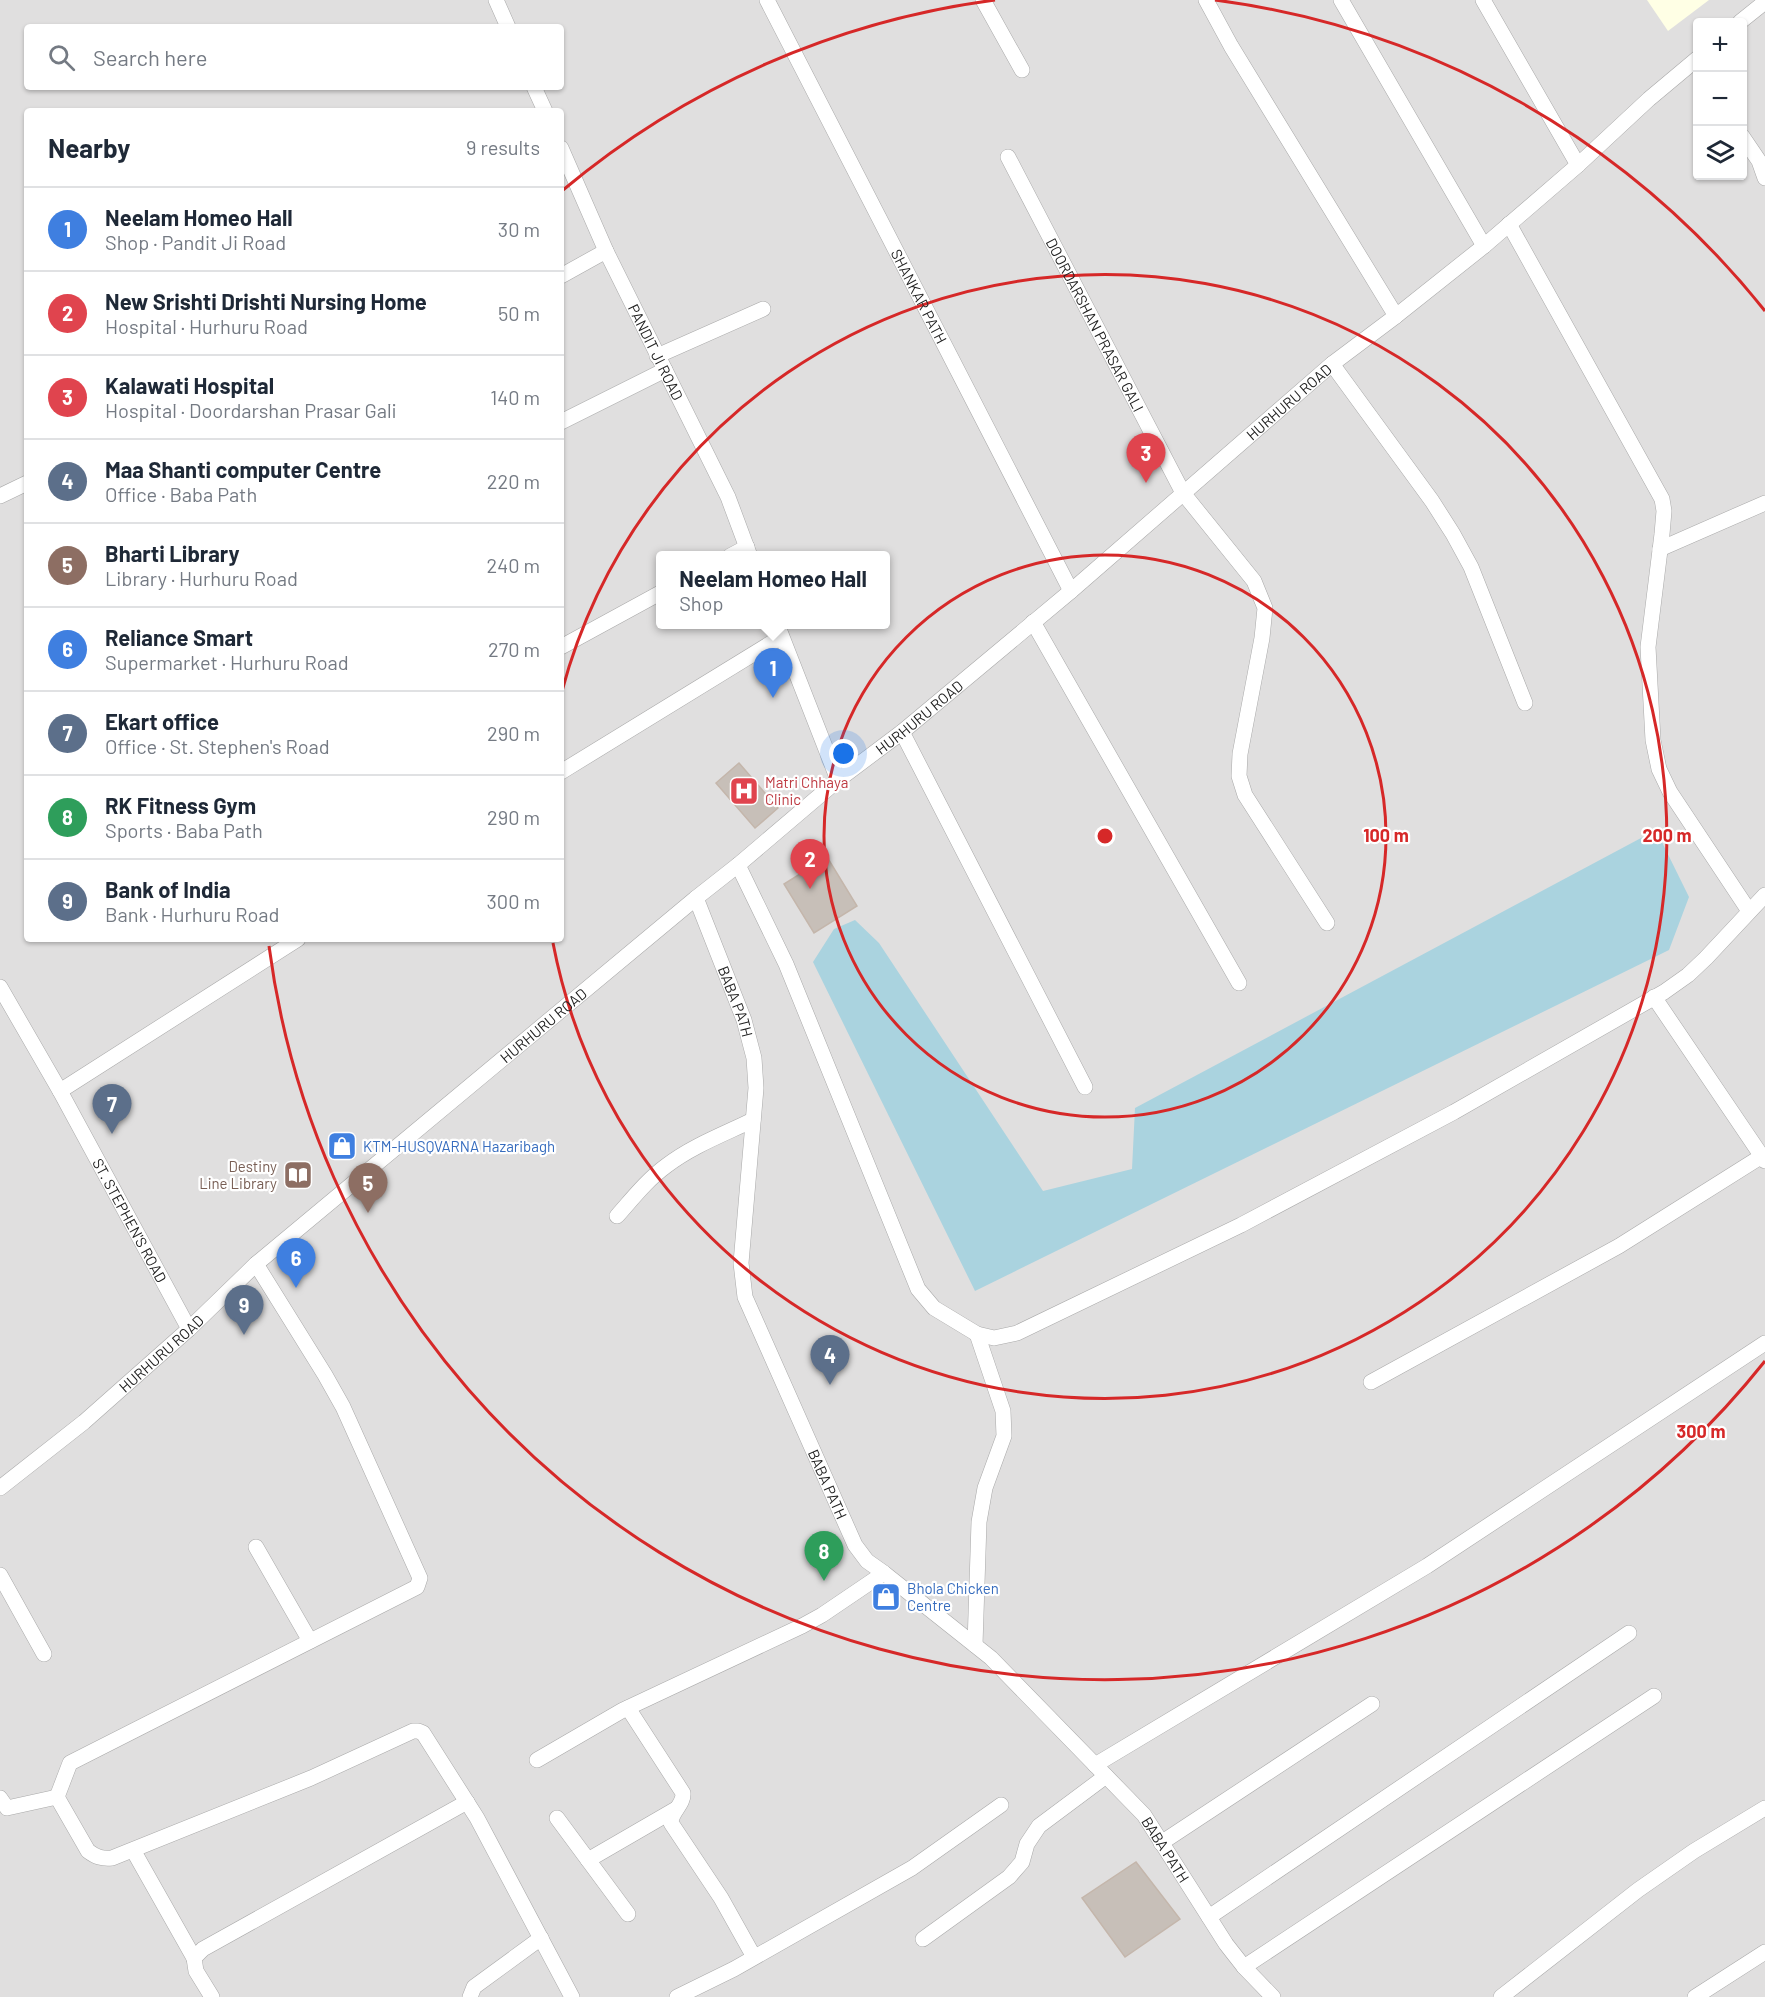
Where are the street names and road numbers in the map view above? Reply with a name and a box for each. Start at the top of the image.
street label: DOORDARSHAN PRASAR GALI [1043,235,1148,415]
street label: SHANKAR PATH [888,246,951,346]
street label: PANDIT JI ROAD [625,301,687,403]
street label: HURHURU ROAD [1242,360,1335,444]
street label: HURHURU ROAD [872,676,966,758]
street label: BABA PATH [715,963,757,1039]
street label: HURHURU ROAD [496,984,590,1066]
street label: ST. STEPHEN'S ROAD [89,1155,171,1285]
street label: HURHURU ROAD [115,1311,207,1396]
street label: BABA PATH [805,1446,851,1522]
street label: BABA PATH [1138,1813,1193,1886]

